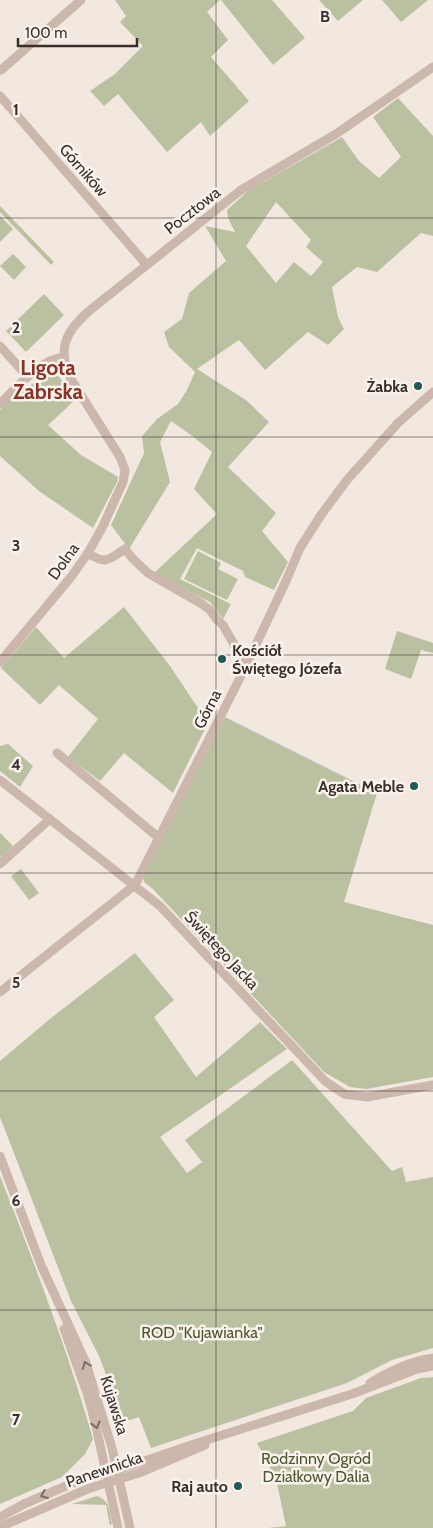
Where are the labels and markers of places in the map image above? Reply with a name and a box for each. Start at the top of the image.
place label: Żabka [366,377,408,396]
marker: Żabka [412,380,424,392]
place label: Kościół Świętego Józefa [232,641,342,678]
marker: Kościół Świętego Józefa [216,653,228,665]
place label: Agata Meble [318,777,404,796]
marker: Agata Meble [408,780,420,792]
place label: Raj auto [171,1477,228,1496]
marker: Raj auto [232,1480,244,1492]

